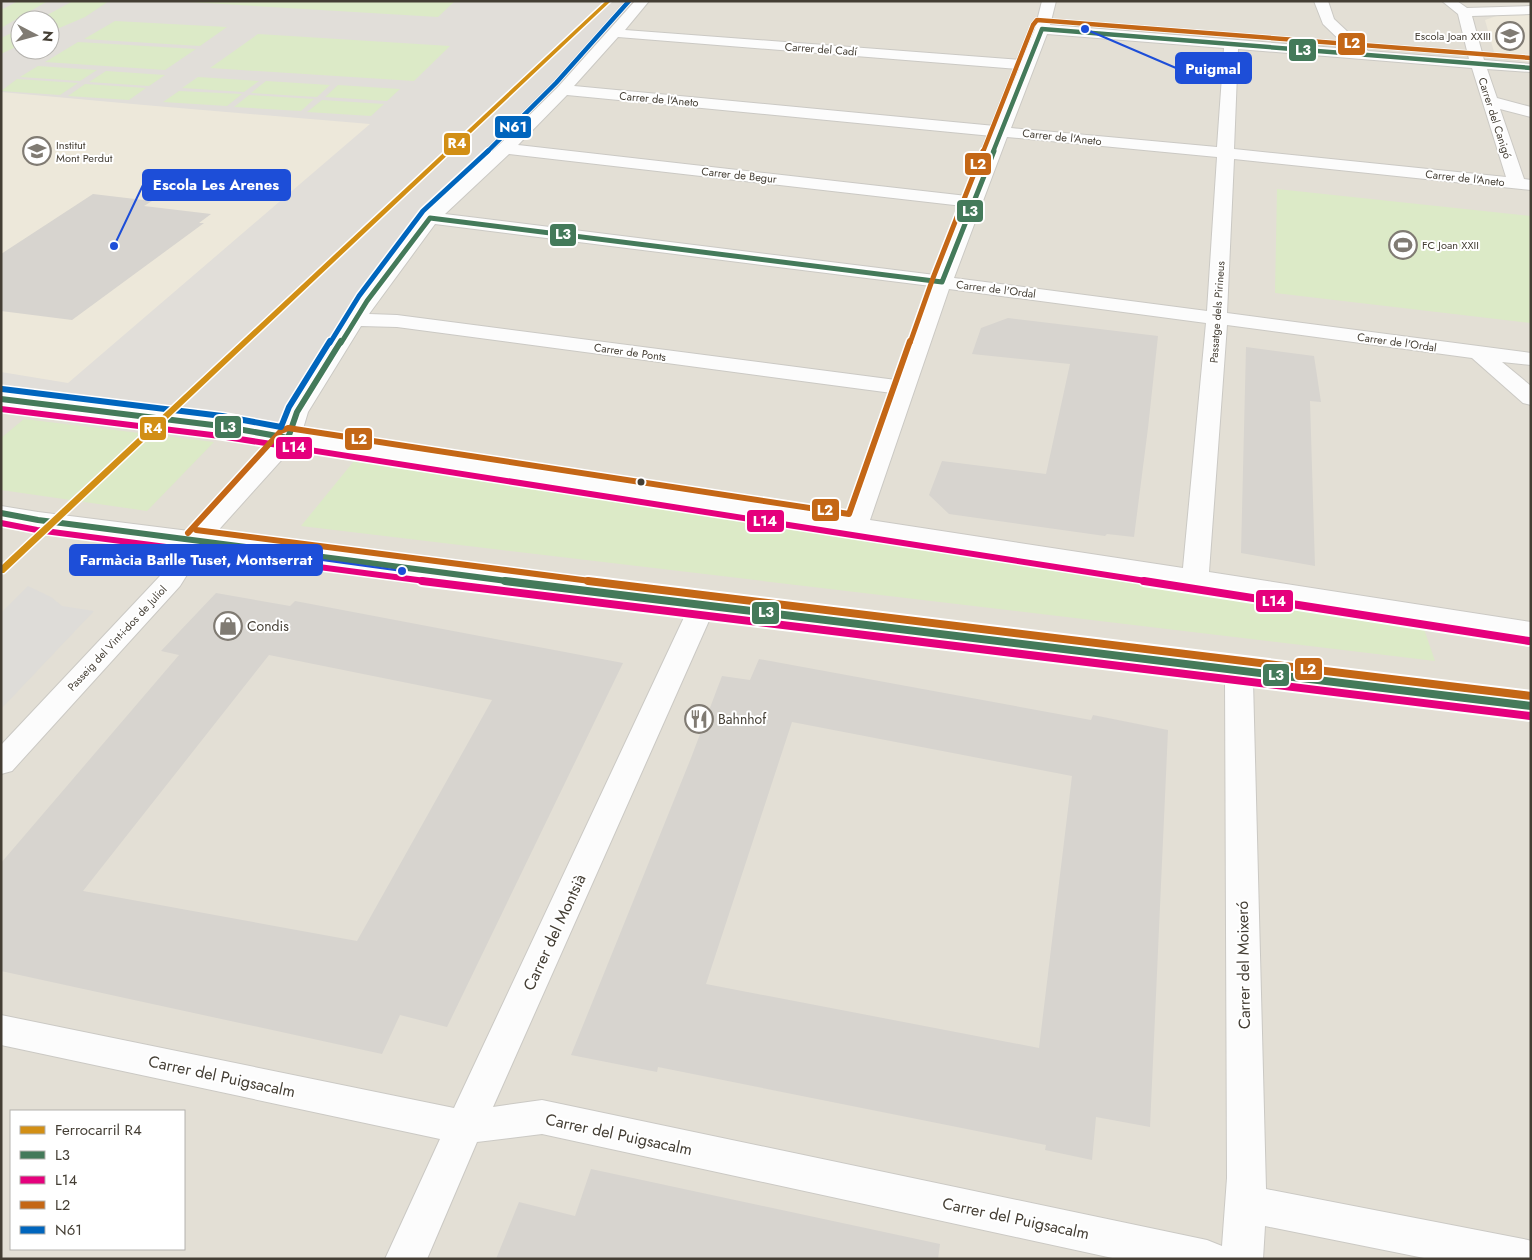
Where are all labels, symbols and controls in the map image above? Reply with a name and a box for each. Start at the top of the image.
north arrow [10,10,60,60]
school or university icon: Escola Joan XXIII [1495,21,1525,51]
place label: Escola Joan XXIII [1415,28,1491,44]
text: N [37,30,58,43]
line badge: L2 [1337,32,1366,56]
text: L2 [1344,33,1360,53]
street label: Carrer del Cadí [784,38,859,60]
line badge: L3 [1288,38,1317,62]
text: L3 [1295,40,1311,60]
callout: Puigmal [1176,53,1251,83]
text: Puigmal [1185,58,1241,80]
street label: Carrer del Canigó [1474,75,1516,161]
street label: Carrer de l'Aneto [619,88,699,110]
line badge: N61 [494,115,532,139]
text: N61 [499,117,527,137]
street label: Carrer de l'Aneto [1022,125,1102,149]
line badge: R4 [443,132,471,156]
text: R4 [448,133,467,153]
school or university icon: Institut Mont Perdut [22,136,52,166]
place label: Institut Mont Perdut [56,137,113,166]
line badge: L2 [964,152,992,176]
text: L2 [970,154,986,174]
street label: Carrer de Begur [700,163,778,187]
street label: Carrer de l'Aneto [1425,166,1505,190]
callout: Escola Les Arenes [143,170,290,200]
text: Escola Les Arenes [153,174,279,196]
line badge: L3 [956,199,984,223]
text: L3 [962,201,978,221]
line badge: L3 [549,223,577,247]
text: L3 [555,224,571,244]
sports icon: FC Joan XXII [1388,230,1418,260]
place label: FC Joan XXII [1422,237,1479,253]
street label: Passatge dels Pirineus [1205,260,1229,364]
street label: Carrer de l'Ordal [955,276,1037,302]
street label: Carrer de l'Ordal [1356,329,1438,355]
street label: Carrer de Ponts [593,339,668,365]
line badge: L3 [214,415,242,439]
line badge: R4 [139,416,167,441]
text: L3 [220,417,236,437]
text: R4 [144,418,163,438]
line badge: L2 [344,427,373,451]
text: L2 [351,429,367,449]
line badge: L14 [275,436,313,460]
text: L14 [282,437,306,457]
unlabelled marker [636,477,646,487]
line badge: L2 [811,498,840,522]
text: L2 [817,500,833,520]
line badge: L14 [746,509,785,533]
text: L14 [753,511,777,531]
callout: Farmàcia Batlle Tuset, Montserrat [70,545,322,575]
text: Farmàcia Batlle Tuset, Montserrat [80,549,312,571]
street label: Passeig del Vint-i-dos de Juliol [64,582,170,694]
line badge: L14 [1255,589,1294,613]
text: L14 [1262,591,1286,611]
line badge: L3 [751,601,780,625]
text: L3 [758,602,774,622]
shop icon: Condis [213,611,243,641]
place label: Condis [247,616,289,636]
line badge: L2 [1294,657,1323,681]
text: L2 [1300,659,1316,679]
line badge: L3 [1262,663,1290,687]
text: L3 [1268,665,1284,685]
restaurant icon: Bahnhof [684,704,714,734]
place label: Bahnhof [718,709,767,729]
street label: Carrer del Montsià [517,870,592,994]
street label: Carrer del Moixeró [1231,900,1256,1029]
street label: Carrer del Puigsacalm [146,1050,297,1103]
street label: Carrer del Puigsacalm [543,1108,694,1161]
legend [10,1110,185,1250]
text: Ferrocarril R4 [55,1119,142,1141]
text: L3 [55,1144,70,1166]
text: L14 [55,1169,78,1191]
street label: Carrer del Puigsacalm [940,1192,1091,1245]
text: L2 [55,1194,70,1216]
text: N61 [55,1219,82,1241]

